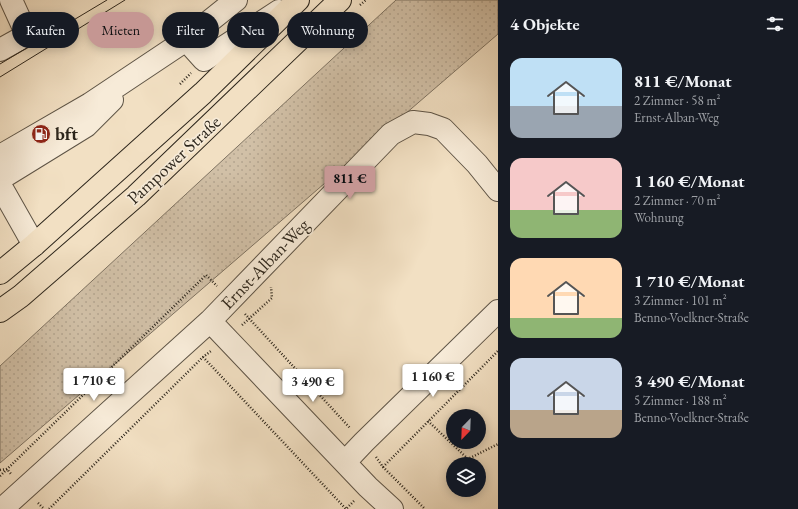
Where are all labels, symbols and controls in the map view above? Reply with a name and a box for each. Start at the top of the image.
chip: Kaufen [12,12,79,48]
chip: Mieten [87,12,154,48]
chip: Filter [162,12,219,48]
chip: Neu [227,12,279,48]
chip: Wohnung [287,12,368,48]
text: 4 Objekte [510,13,580,35]
icon: filters [764,13,786,35]
text: 811 €/Monat [634,70,732,92]
icon: home [542,74,590,122]
text: 2 Zimmer · 58 m² [634,92,720,109]
text: Ernst-Alban-Weg [634,109,719,126]
street label: Pampower Straße [122,110,225,209]
place label: bft [55,122,78,145]
fuel station icon: bft [30,123,52,145]
pin: 811 € [322,166,378,200]
text: 811 € [333,170,367,187]
text: 1 160 €/Monat [634,170,745,192]
icon: home [542,174,590,222]
text: 2 Zimmer · 70 m² [634,192,720,209]
text: Wohnung [634,209,684,226]
street label: Ernst-Alban-Weg [216,213,314,314]
text: 1 710 €/Monat [634,270,745,292]
icon: home [542,274,590,322]
text: 3 Zimmer · 101 m² [634,292,727,309]
text: Benno-Voelkner-Straße [634,309,749,326]
pin: 1 160 € [396,364,470,398]
pin: 1 710 € [57,368,131,402]
text: 1 160 € [411,368,455,385]
pin: 3 490 € [276,369,350,403]
text: 3 490 €/Monat [634,370,745,392]
text: 1 710 € [72,372,116,389]
text: 3 490 € [291,373,335,390]
icon: home [542,374,590,422]
text: 5 Zimmer · 188 m² [634,392,727,409]
north arrow [446,409,486,449]
map controls [446,409,486,497]
text: Benno-Voelkner-Straße [634,409,749,426]
button: layers [446,457,486,497]

